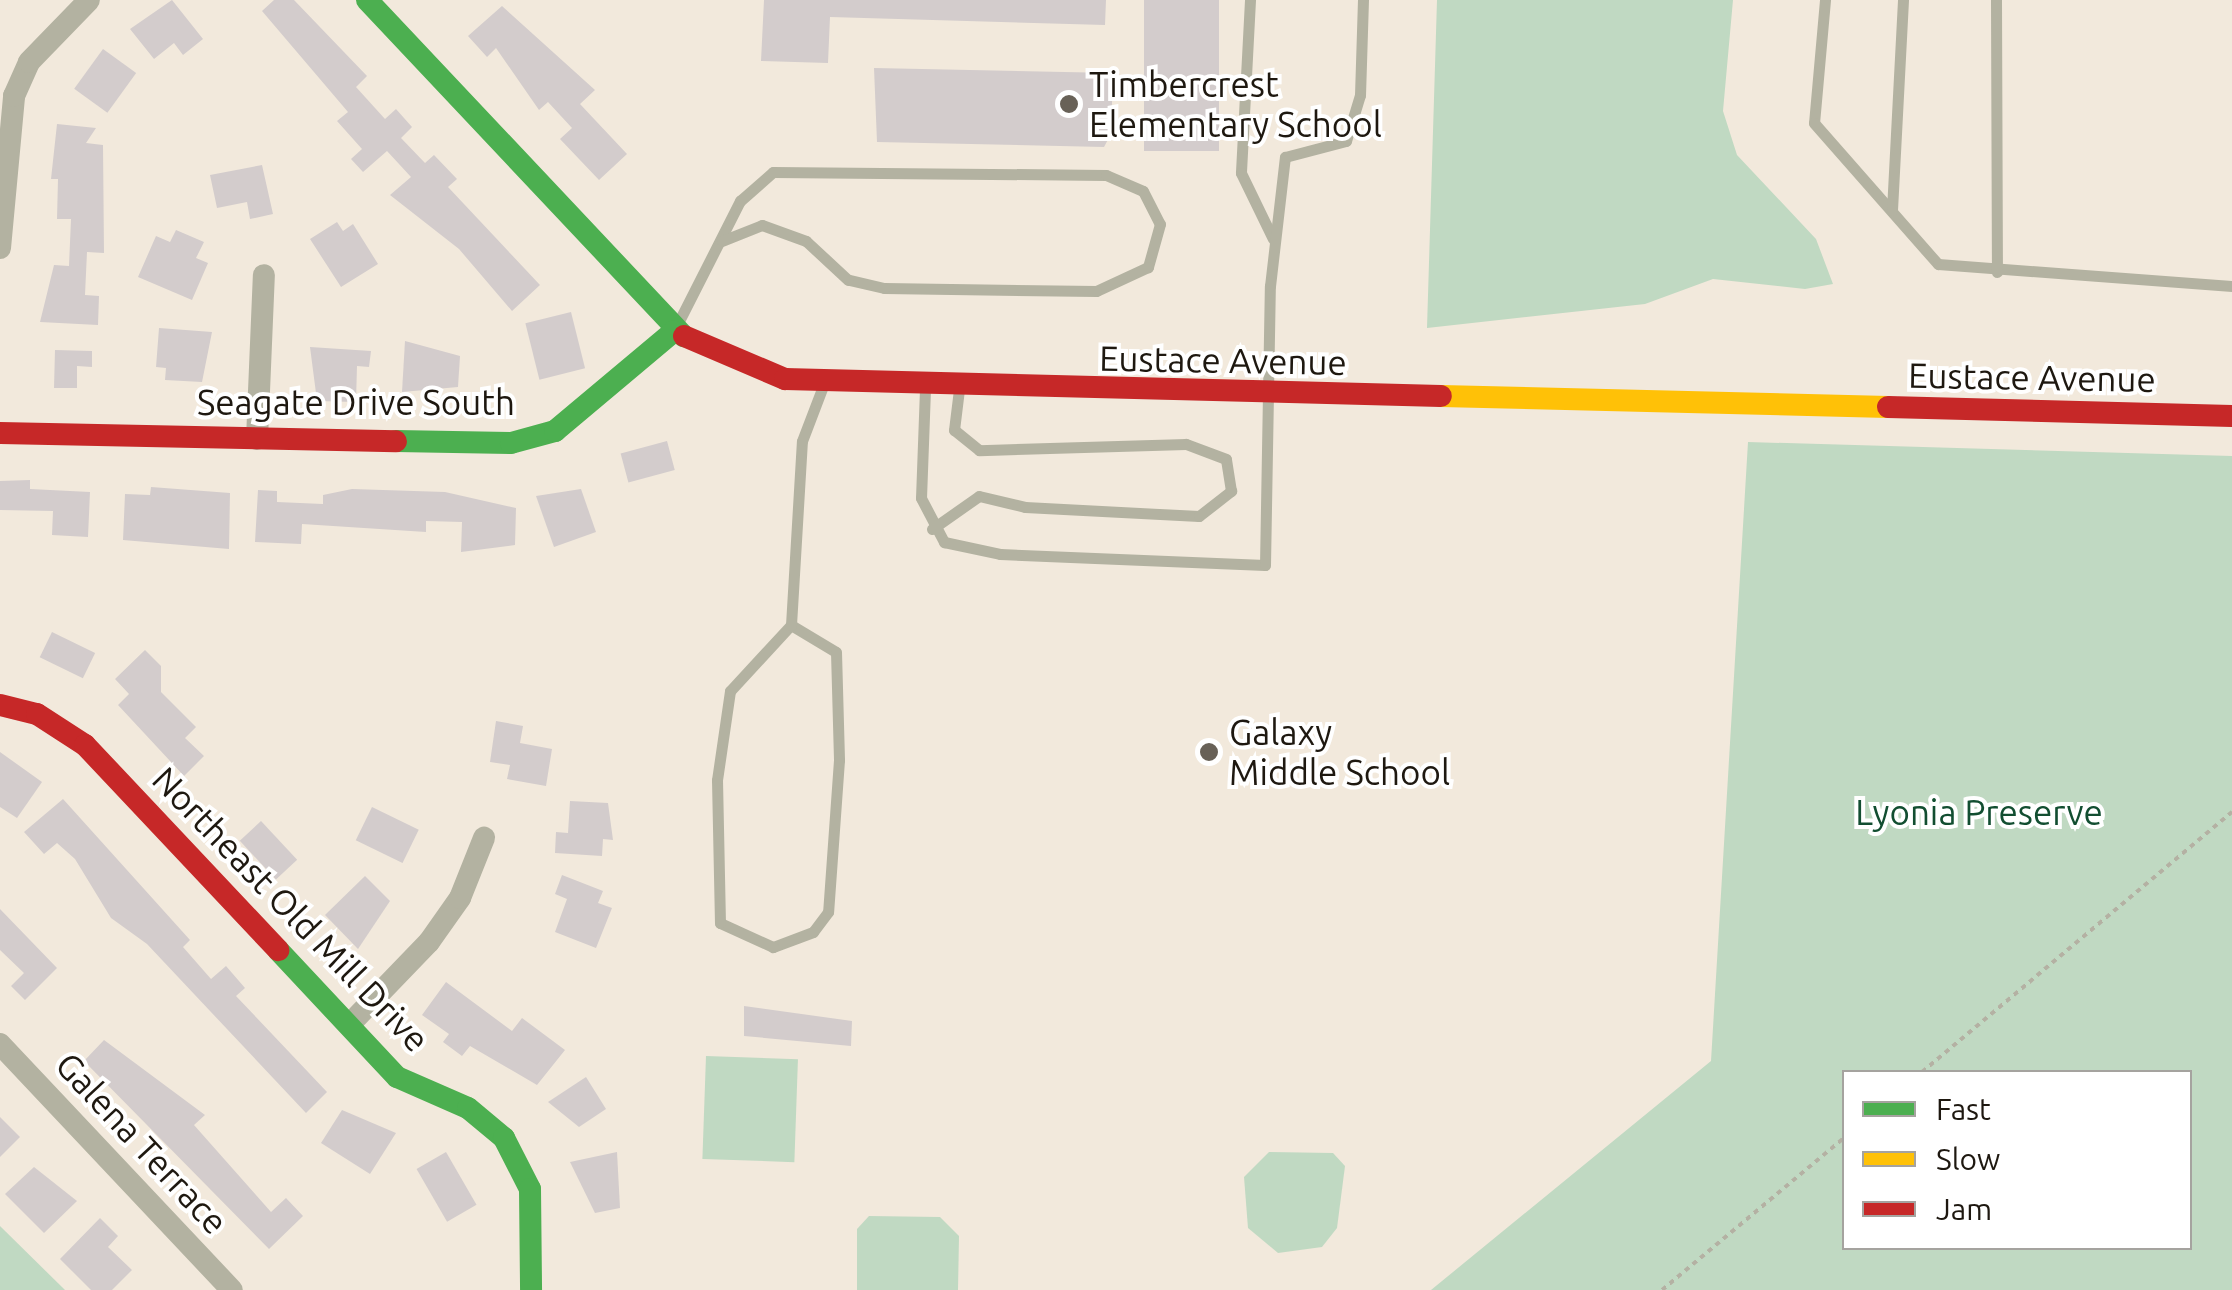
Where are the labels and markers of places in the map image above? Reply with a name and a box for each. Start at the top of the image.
place label: Timbercrest Elementary School [1089,63,1382,145]
marker: Timbercrest Elementary School [1058,93,1080,115]
place label: Galaxy Middle School [1229,711,1450,793]
marker: Galaxy Middle School [1198,741,1220,763]

